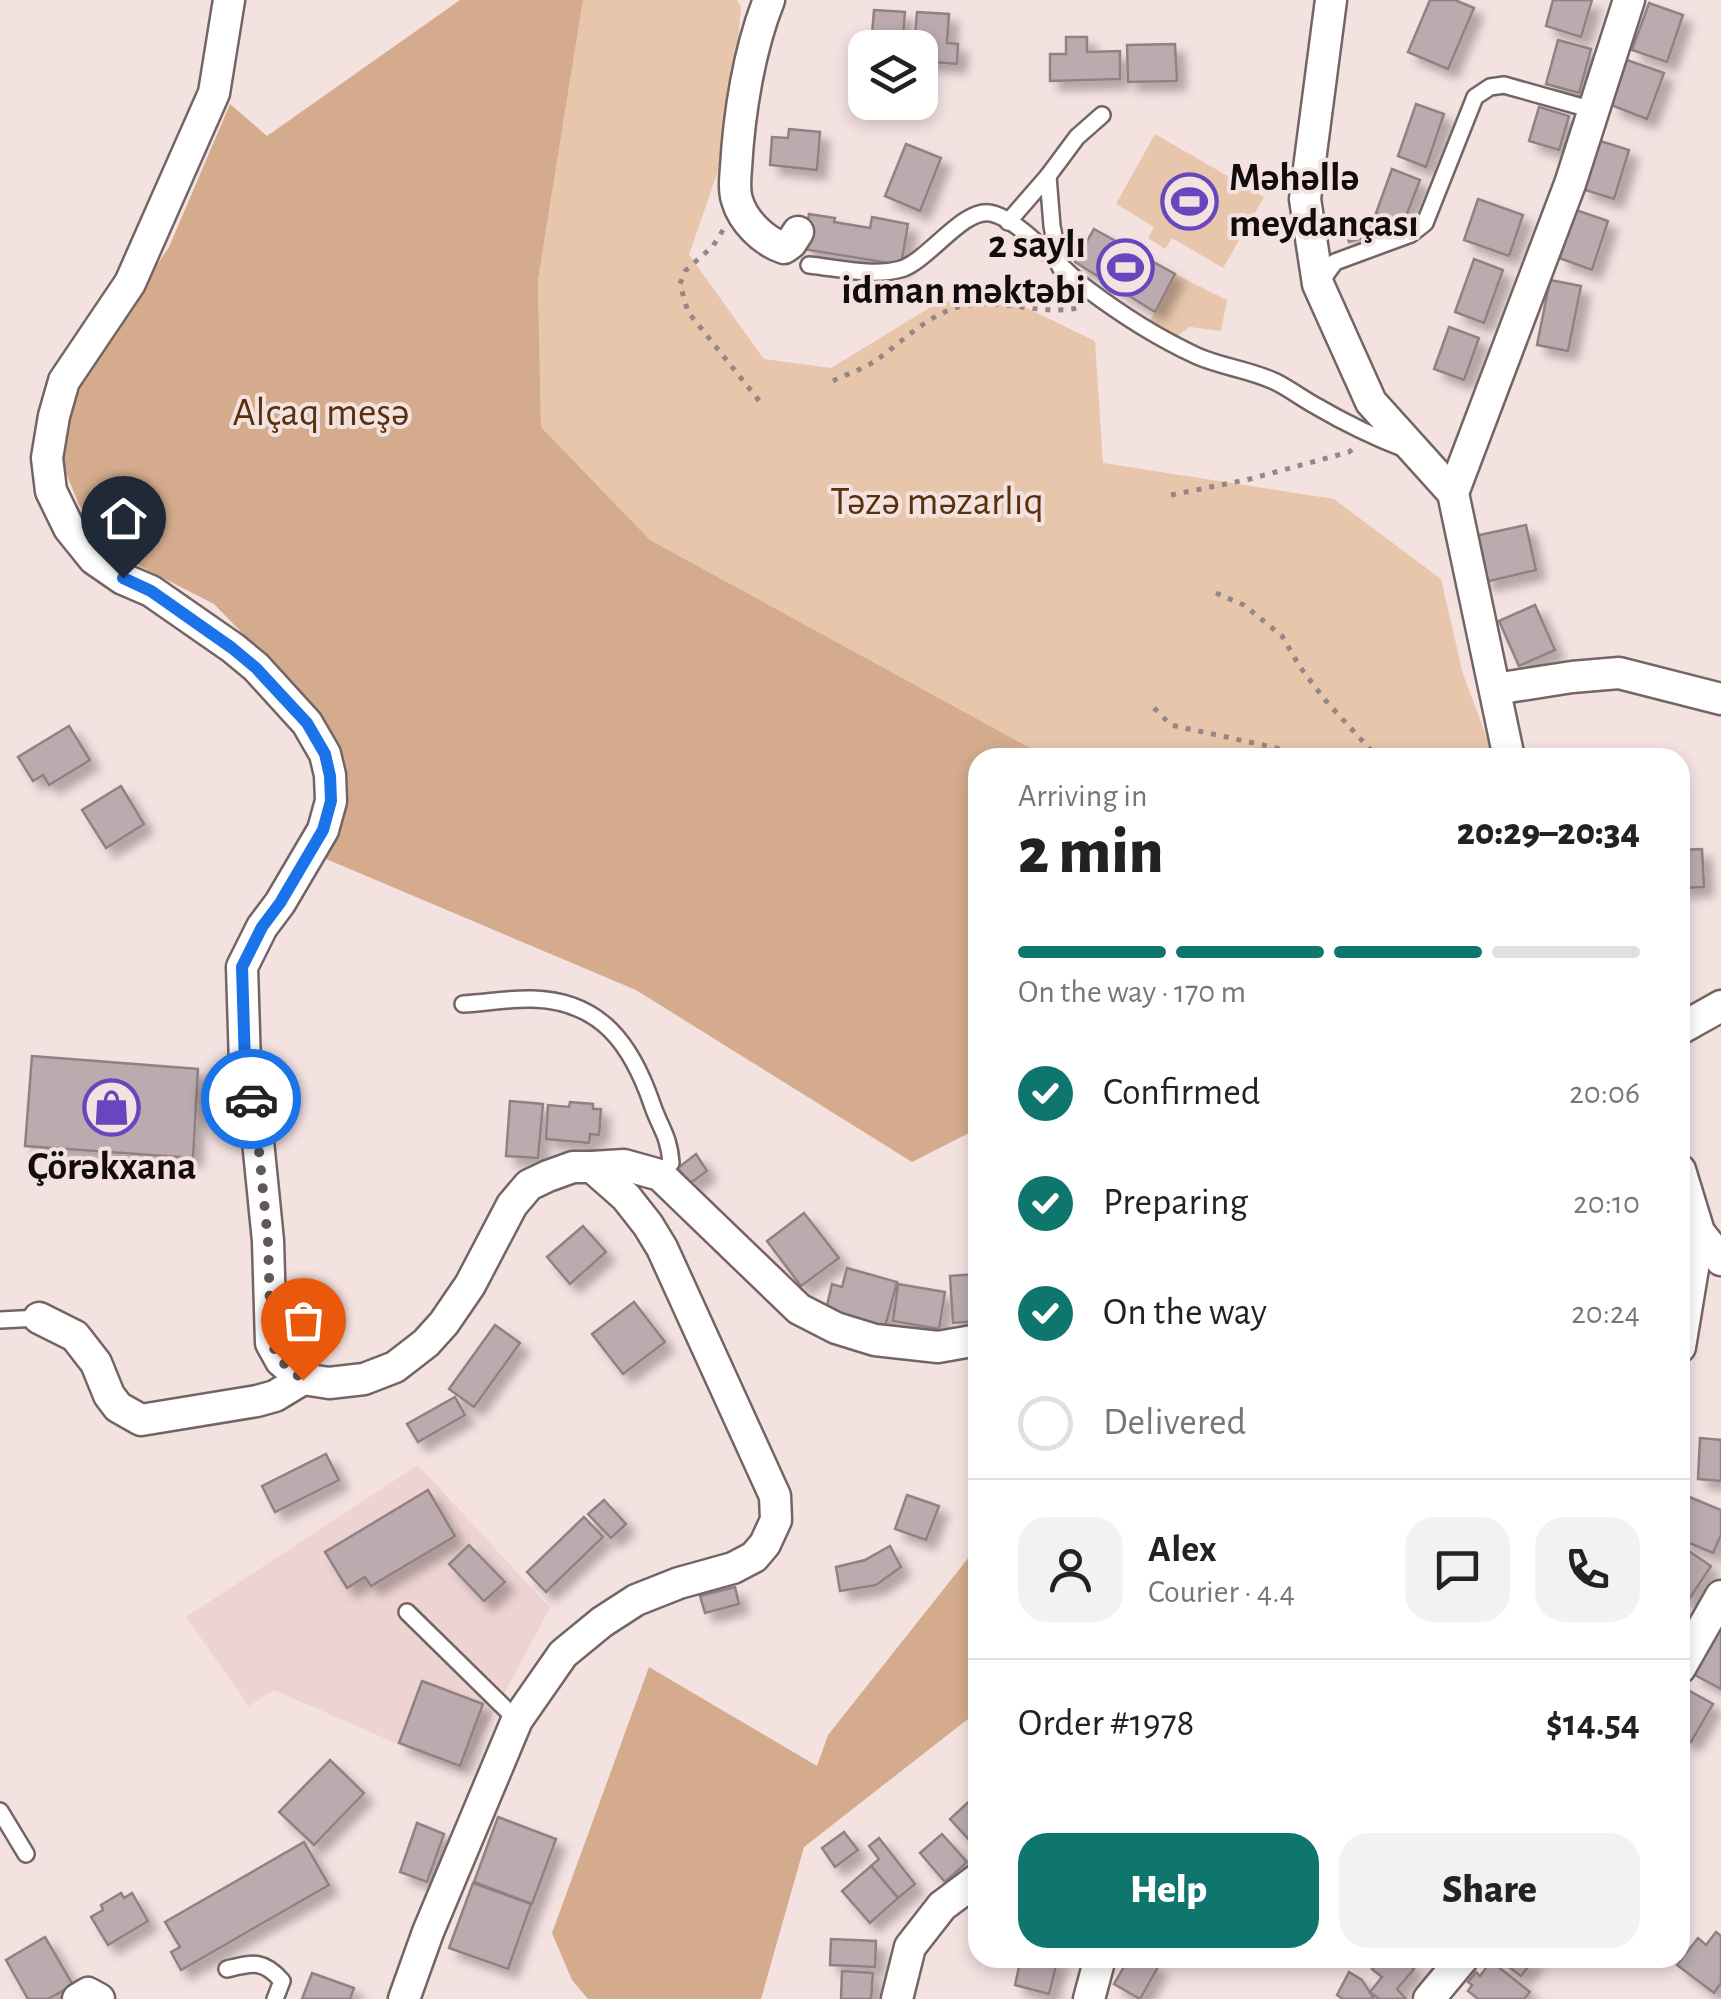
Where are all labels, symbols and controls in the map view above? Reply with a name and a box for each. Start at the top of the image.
map controls [848,30,938,120]
button: layers [848,30,938,120]
place label: Məhəllə meydançası [1229,158,1419,244]
sports icon: Məhəllə meydançası [1160,171,1220,231]
place label: 2 saylı idman məktəbi [841,225,1086,311]
sports icon: 2 saylı idman məktəbi [1095,238,1155,298]
park label: Alçaq meşə [232,393,410,433]
pin [81,476,166,579]
park label: Təzə məzarlıq [830,482,1044,522]
icon: home [96,491,151,546]
text: Arriving in [1018,780,1147,812]
text: 20:29–20:34 [1457,814,1640,852]
text: 2 min [1018,820,1164,885]
text: On the way · 170 m [1018,976,1246,1008]
courier [201,1049,301,1149]
icon: check [1018,1066,1073,1121]
icon: car [224,1072,279,1127]
text: Confirmed [1103,1074,1260,1112]
text: 20:06 [1569,1077,1640,1109]
shop icon: Çörəkxana [82,1078,142,1138]
place label: Çörəkxana [28,1147,196,1187]
icon: check [1018,1176,1073,1231]
text: Preparing [1103,1184,1248,1222]
text: 20:10 [1573,1187,1640,1219]
pin [261,1278,346,1381]
icon: check [1018,1286,1073,1341]
icon: bag [276,1293,331,1348]
text: On the way [1103,1294,1267,1332]
text: 20:24 [1571,1297,1640,1329]
text: Delivered [1103,1404,1246,1442]
button: person [1018,1517,1123,1622]
button: chat [1405,1517,1510,1622]
button: phone [1535,1517,1640,1622]
text: Alex [1148,1531,1217,1569]
text: Courier · 4.4 [1148,1576,1295,1608]
text: Order #1978 [1018,1705,1195,1743]
text: $14.54 [1546,1705,1640,1743]
button: Help [1018,1833,1319,1948]
button: Share [1339,1833,1640,1948]

